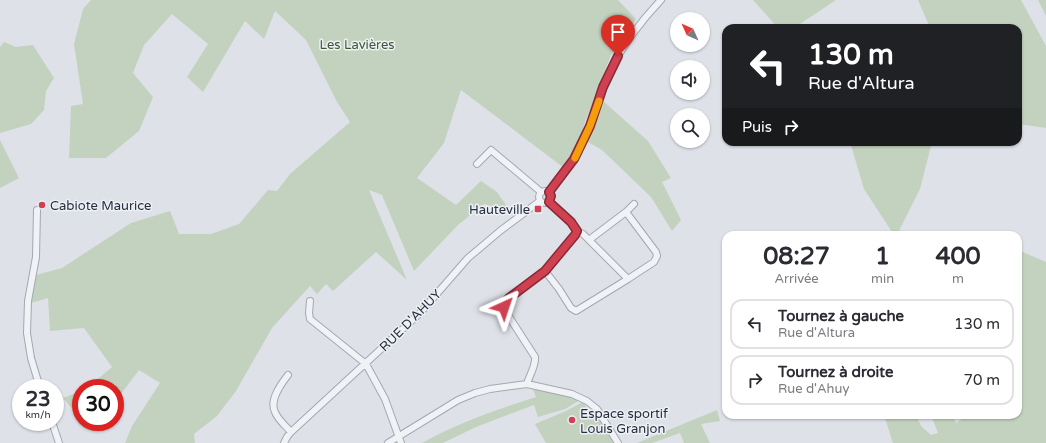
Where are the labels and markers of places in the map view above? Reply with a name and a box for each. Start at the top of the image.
pin [601,15,635,56]
place label: Cabiote Maurice [50,198,151,214]
marker: Cabiote Maurice [37,200,47,210]
place label: Hauteville [469,202,530,218]
marker: Hauteville [533,204,543,214]
place label: Espace sportif Louis Granjon [580,406,668,437]
marker: Espace sportif Louis Granjon [567,415,577,425]

